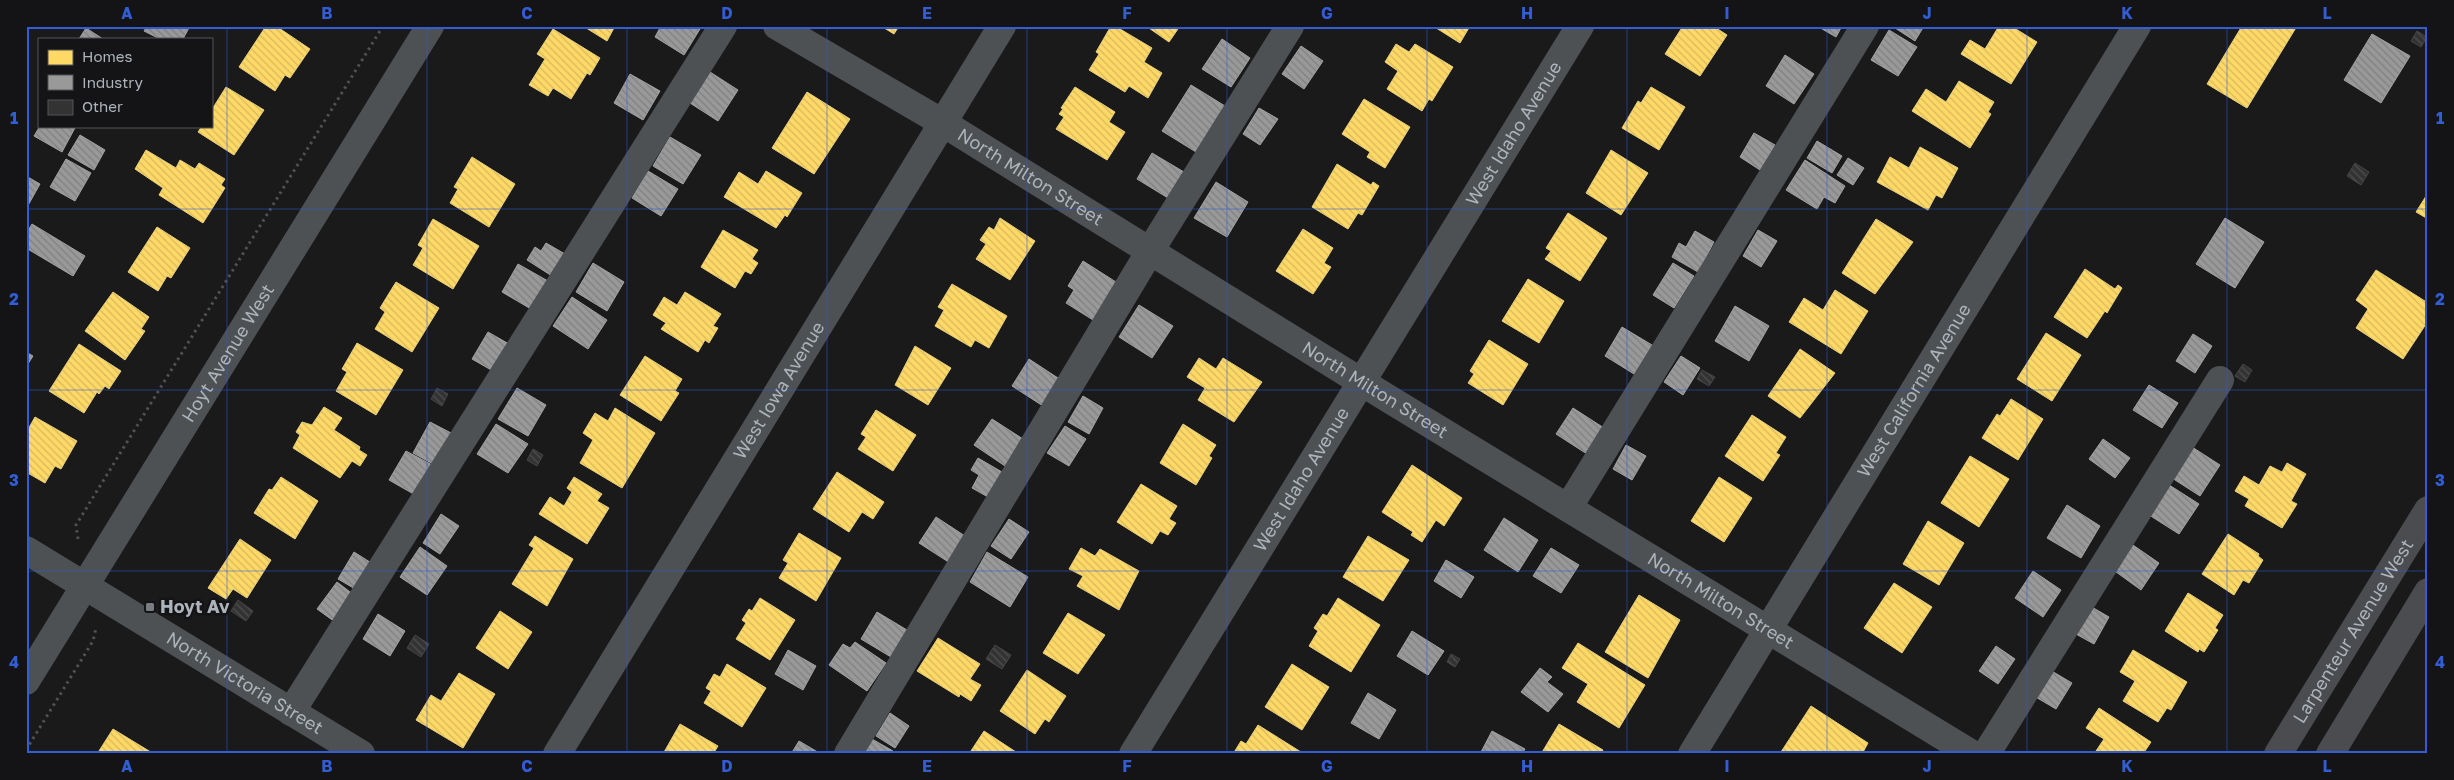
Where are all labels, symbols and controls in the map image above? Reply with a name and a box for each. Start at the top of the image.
text: A [121,3,133,23]
text: B [321,3,333,23]
text: C [521,3,533,23]
text: D [721,3,733,23]
text: E [922,3,932,23]
text: F [1122,3,1132,23]
text: G [1321,3,1333,23]
text: H [1521,3,1533,23]
text: I [1724,3,1730,23]
text: J [1922,3,1932,23]
text: K [2121,3,2133,23]
text: L [2322,3,2332,23]
legend [38,38,212,128]
text: Homes [82,47,132,65]
street label: West Idaho Avenue [1460,57,1566,209]
text: Industry [82,73,143,91]
text: Other [82,97,123,115]
text: 1 [10,108,18,128]
text: 1 [2436,108,2444,128]
street label: North Milton Street [954,123,1108,230]
street label: Hoyt Avenue West [176,280,278,426]
text: 2 [9,289,19,309]
text: 2 [2435,289,2445,309]
street label: West California Avenue [1852,299,1975,481]
street label: West Iowa Avenue [728,317,829,463]
street label: North Milton Street [1298,336,1452,442]
street label: West Idaho Avenue [1248,403,1353,555]
text: 3 [9,470,19,490]
text: 3 [2435,470,2445,490]
street label: Larpenteur Avenue West [2288,535,2417,727]
street label: North Milton Street [1644,547,1798,653]
place label: Hoyt Av [160,595,230,617]
marker: Hoyt Av [144,601,156,613]
street label: North Victoria Street [163,626,327,738]
text: 4 [9,652,19,672]
text: 4 [2435,652,2445,672]
text: A [121,756,133,776]
text: B [321,756,333,776]
text: C [521,756,533,776]
text: D [721,756,733,776]
text: E [922,756,932,776]
text: F [1122,756,1132,776]
text: G [1321,756,1333,776]
text: H [1521,756,1533,776]
text: I [1724,756,1730,776]
text: J [1922,756,1932,776]
text: K [2121,756,2133,776]
text: L [2322,756,2332,776]

